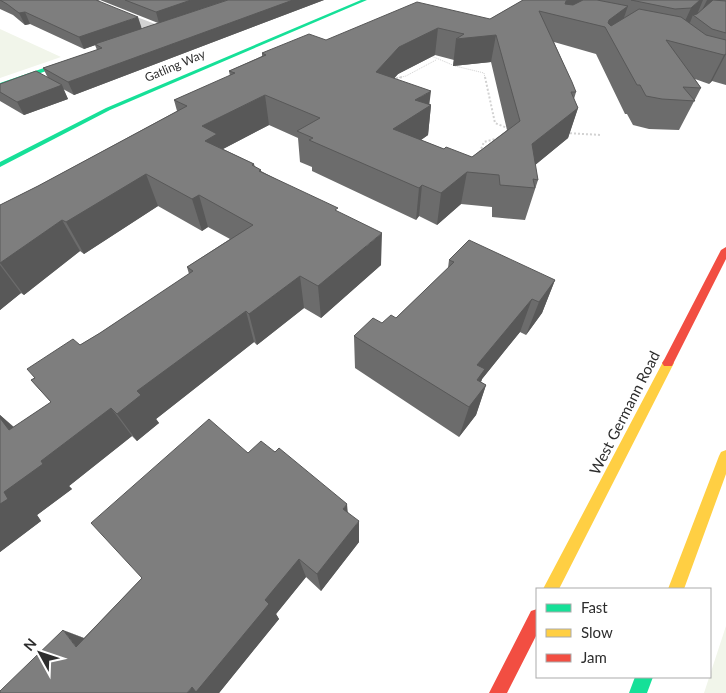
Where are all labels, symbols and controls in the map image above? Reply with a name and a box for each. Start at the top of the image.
street label: Gatling Way [142,46,208,85]
street label: West Germann Road [585,348,663,477]
legend [536,588,711,678]
text: Fast [581,598,608,616]
text: Slow [581,623,613,641]
north arrow [15,628,65,678]
text: N [20,635,40,654]
text: Jam [581,648,607,666]

